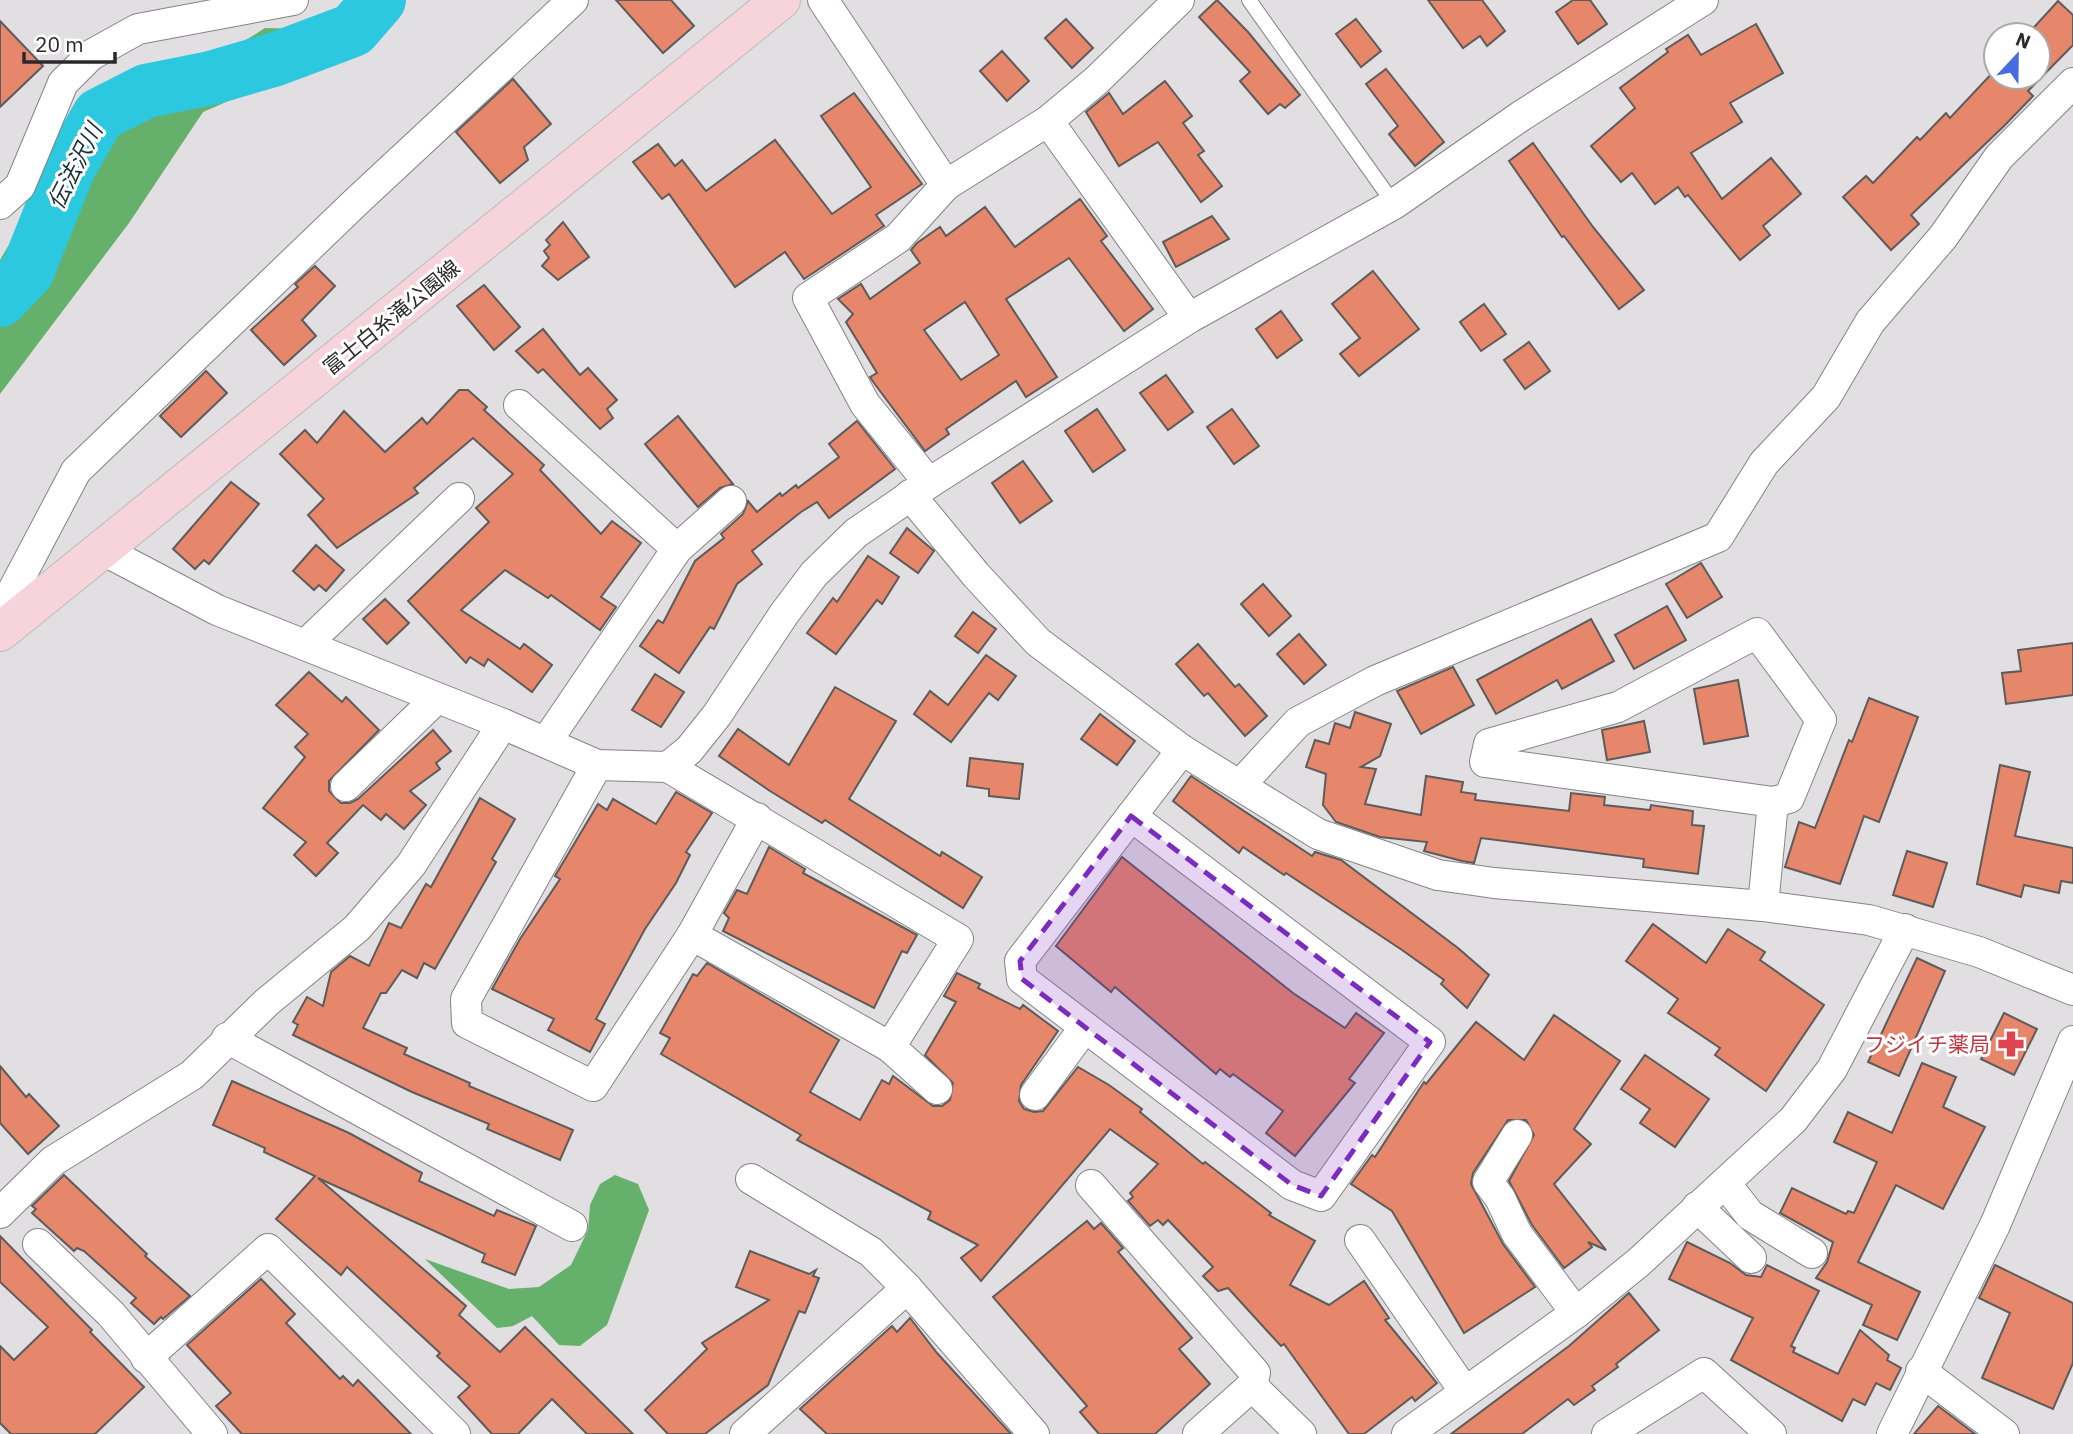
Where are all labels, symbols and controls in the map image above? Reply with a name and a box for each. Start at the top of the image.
scale bar [24,21,116,65]
north arrow [1982,21,2052,91]
text: N [2012,27,2034,54]
text: 20 m [35,30,84,58]
water label: 伝法沢川 [40,116,110,214]
street label: 富士白糸滝公園線 [317,253,465,381]
pharmacy icon: フジイチ薬局 [1996,1029,2026,1059]
place label: フジイチ薬局 [1864,1030,1990,1058]

